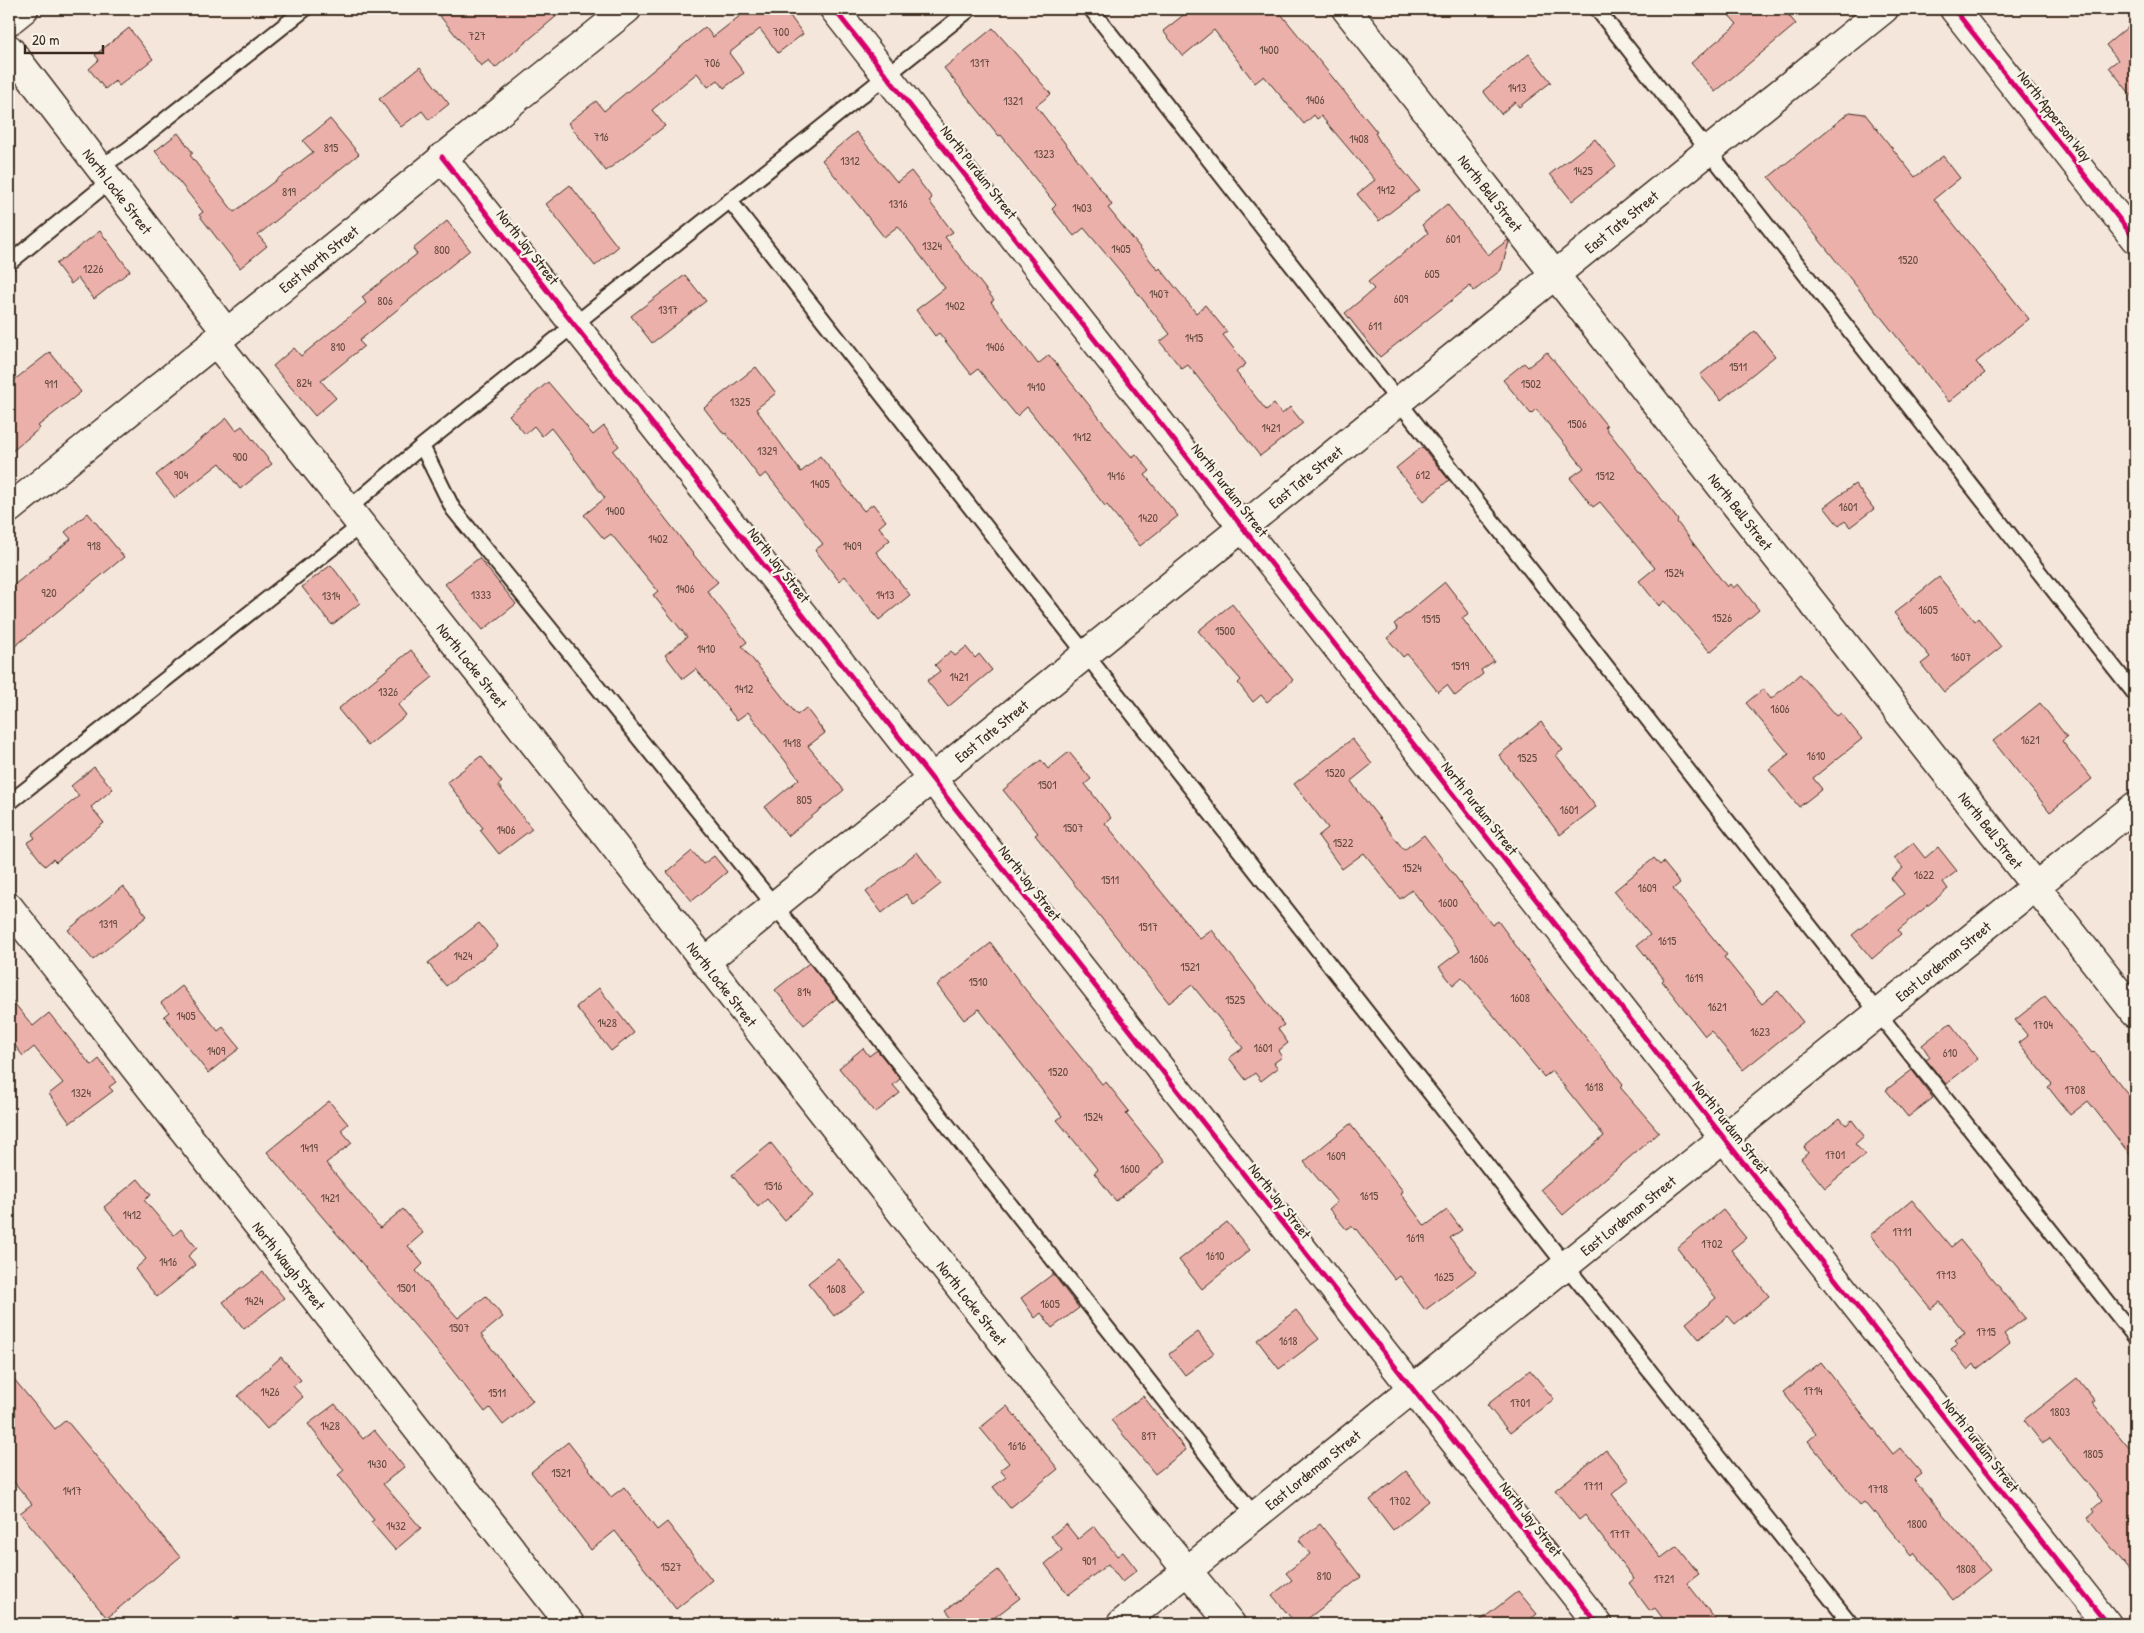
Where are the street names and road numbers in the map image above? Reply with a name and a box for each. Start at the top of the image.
street label: North Apperson Way [2013,66,2097,166]
street label: North Purdum Street [936,121,1023,224]
street label: North Locke Street [78,144,158,239]
street label: North Bell Street [1454,150,1528,237]
street label: East Tate Street [1580,185,1663,258]
street label: North Jay Street [492,205,565,290]
street label: East North Street [274,220,363,297]
street label: North Purdum Street [1187,439,1274,542]
street label: East Tate Street [1264,440,1347,513]
street label: North Bell Street [1704,468,1778,555]
street label: North Jay Street [743,523,816,608]
street label: North Locke Street [432,618,513,713]
street label: East Tate Street [950,694,1033,767]
street label: North Purdum Street [1437,757,1524,860]
street label: North Bell Street [1954,787,2029,874]
street label: North Jay Street [994,841,1067,926]
street label: East Lordeman Street [1891,915,1996,1006]
street label: North Locke Street [682,937,763,1032]
street label: North Purdum Street [1688,1076,1775,1179]
street label: North Jay Street [1244,1159,1317,1244]
street label: East Lordeman Street [1575,1170,1681,1260]
street label: North Waugh Street [248,1217,331,1315]
street label: North Locke Street [932,1256,1013,1350]
street label: North Purdum Street [1938,1394,2025,1497]
street label: East Lordeman Street [1260,1424,1365,1515]
street label: North Jay Street [1495,1477,1568,1562]

